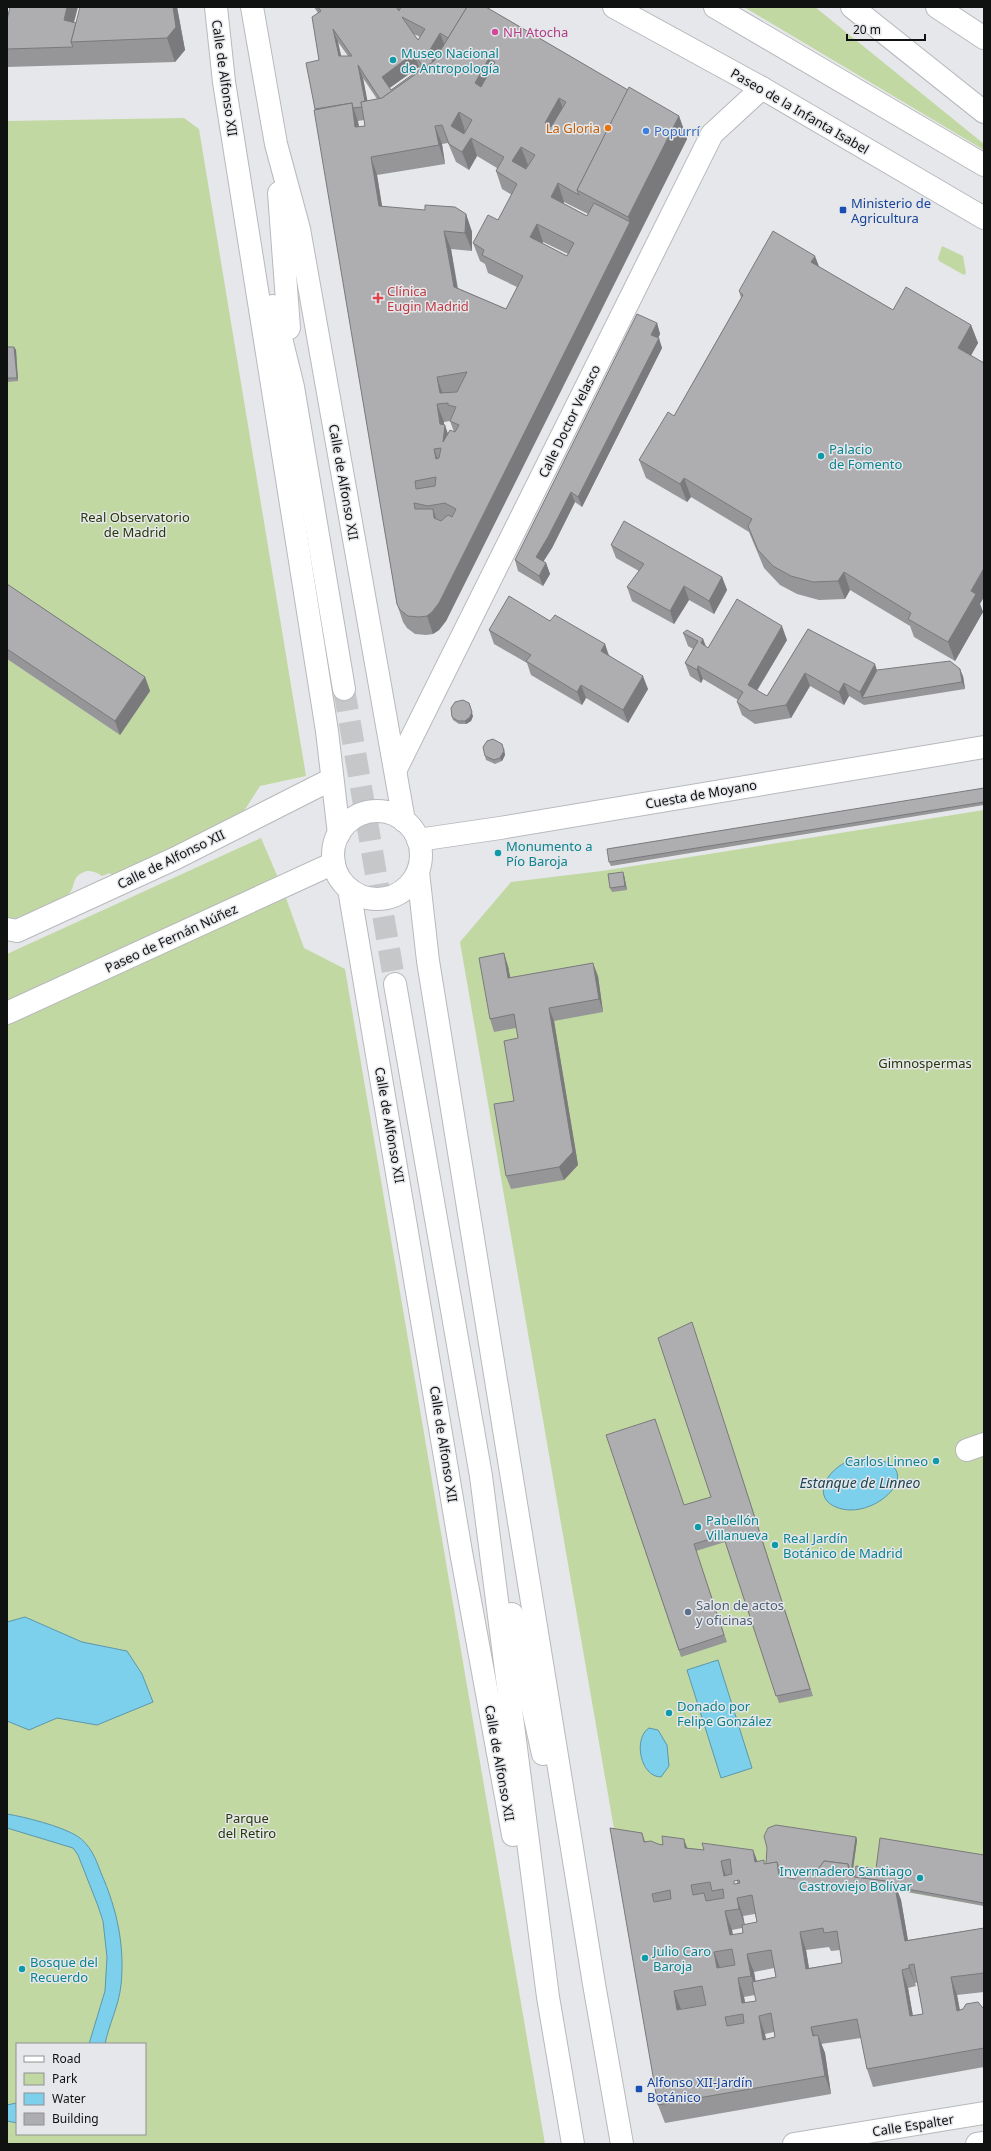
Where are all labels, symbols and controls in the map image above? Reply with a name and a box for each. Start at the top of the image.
scale bar [847,16,925,42]
street label: Calle de Alfonso XII [208,19,242,137]
text: 20 m [853,21,881,38]
place label: NH Atocha [503,23,568,41]
marker: NH Atocha [490,27,500,37]
place label: Museo Nacional de Antropología [401,44,499,77]
marker: Museo Nacional de Antropología [388,55,398,65]
street label: Paseo de la Infanta Isabel [728,64,872,158]
place label: La Gloria [546,119,600,137]
place label: Popurrí [654,122,700,140]
marker: La Gloria [603,123,613,133]
marker: Popurrí [641,126,651,136]
place label: Ministerio de Agricultura [851,194,931,227]
marker: Ministerio de Agricultura [838,205,848,215]
place label: Clínica Eugin Madrid [387,282,469,315]
marker: Clínica Eugin Madrid [372,292,384,304]
street label: Calle Doctor Velasco [534,361,604,481]
street label: Calle de Alfonso XII [325,423,363,541]
place label: Palacio de Fomento [829,440,903,473]
marker: Palacio de Fomento [816,451,826,461]
park label: Real Observatorio de Madrid [80,508,190,541]
street label: Cuesta de Moyano [644,775,758,813]
street label: Calle de Alfonso XII [114,825,228,893]
place label: Monumento a Pío Baroja [506,837,592,870]
marker: Monumento a Pío Baroja [493,848,503,858]
street label: Paseo de Fernán Núñez [102,899,240,977]
park label: Gimnospermas [878,1054,972,1072]
street label: Calle de Alfonso XII [371,1066,409,1184]
street label: Calle de Alfonso XII [426,1385,462,1503]
place label: Carlos Linneo [845,1452,928,1470]
marker: Carlos Linneo [931,1456,941,1466]
water label: Estanque de Linneo [800,1473,921,1492]
place label: Pabellón Villanueva [706,1511,768,1544]
marker: Pabellón Villanueva [693,1522,703,1532]
place label: Real Jardín Botánico de Madrid [783,1529,903,1562]
marker: Real Jardín Botánico de Madrid [770,1540,780,1550]
place label: Salon de actos y oficinas [696,1596,784,1629]
marker: Salon de actos y oficinas [683,1607,693,1617]
place label: Donado por Felipe González [677,1697,772,1730]
street label: Calle de Alfonso XII [481,1704,519,1822]
marker: Donado por Felipe González [664,1708,674,1718]
park label: Parque del Retiro [218,1809,276,1842]
place label: Invernadero Santiago Castroviejo Bolívar [780,1862,913,1895]
marker: Invernadero Santiago Castroviejo Bolívar [915,1873,925,1883]
place label: Julio Caro Baroja [651,1942,711,1975]
place label: Bosque del Recuerdo [30,1953,98,1986]
marker: Julio Caro Baroja [640,1953,650,1963]
marker: Bosque del Recuerdo [17,1964,27,1974]
legend [16,2043,146,2135]
text: Road [52,2050,81,2067]
text: Park [52,2070,78,2087]
place label: Alfonso XII-Jardín Botánico [647,2073,752,2106]
marker: Alfonso XII-Jardín Botánico [634,2084,644,2094]
text: Water [52,2090,86,2107]
text: Building [52,2110,99,2127]
street label: Calle Espalter [871,2110,956,2140]

